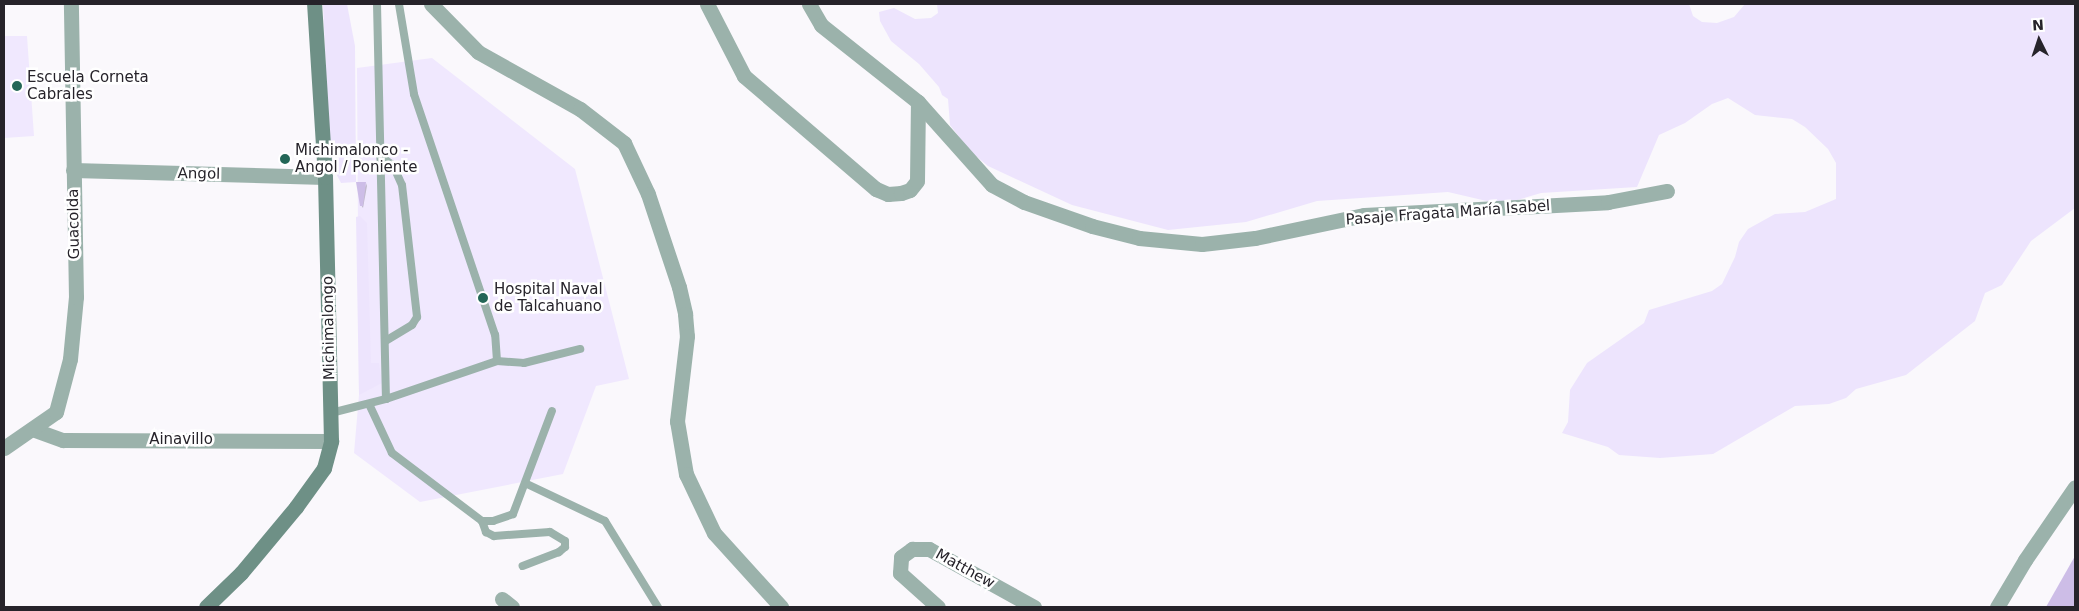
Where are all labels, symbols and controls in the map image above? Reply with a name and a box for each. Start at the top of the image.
north arrow [2014,15,2064,65]
text: N [2032,17,2044,33]
place label: Escuela Corneta Cabrales [27,68,149,103]
marker: Escuela Corneta Cabrales [11,80,23,92]
place label: Michimalonco - Angol / Poniente [295,141,417,176]
marker: Michimalonco - Angol / Poniente [279,153,291,165]
street label: Angol [178,165,220,183]
street label: Guacolda [64,189,84,259]
street label: Pasaje Fragata María Isabel [1345,197,1551,229]
street label: Michimalongo [319,276,339,380]
place label: Hospital Naval de Talcahuano [494,280,603,315]
marker: Hospital Naval de Talcahuano [476,291,490,305]
street label: Ainavillo [149,431,213,449]
street label: Matthew [932,545,998,593]

